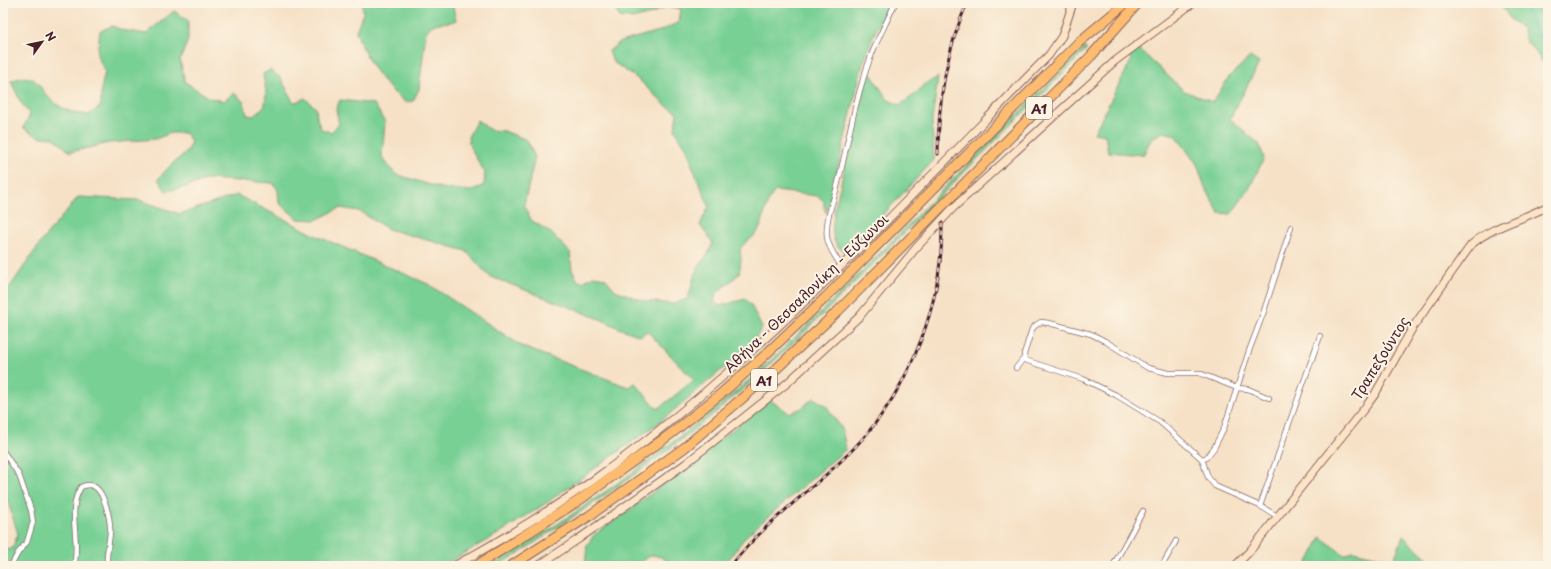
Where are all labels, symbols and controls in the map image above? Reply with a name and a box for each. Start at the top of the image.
north arrow [22,22,62,62]
text: N [41,28,60,45]
road number: Α1 [1026,97,1052,119]
street label: Αθήνα - Θεσσαλονίκη - Εύζωνοι [719,208,893,377]
street label: Τραπεζούντος [1346,312,1414,404]
road number: Α1 [751,369,777,391]

